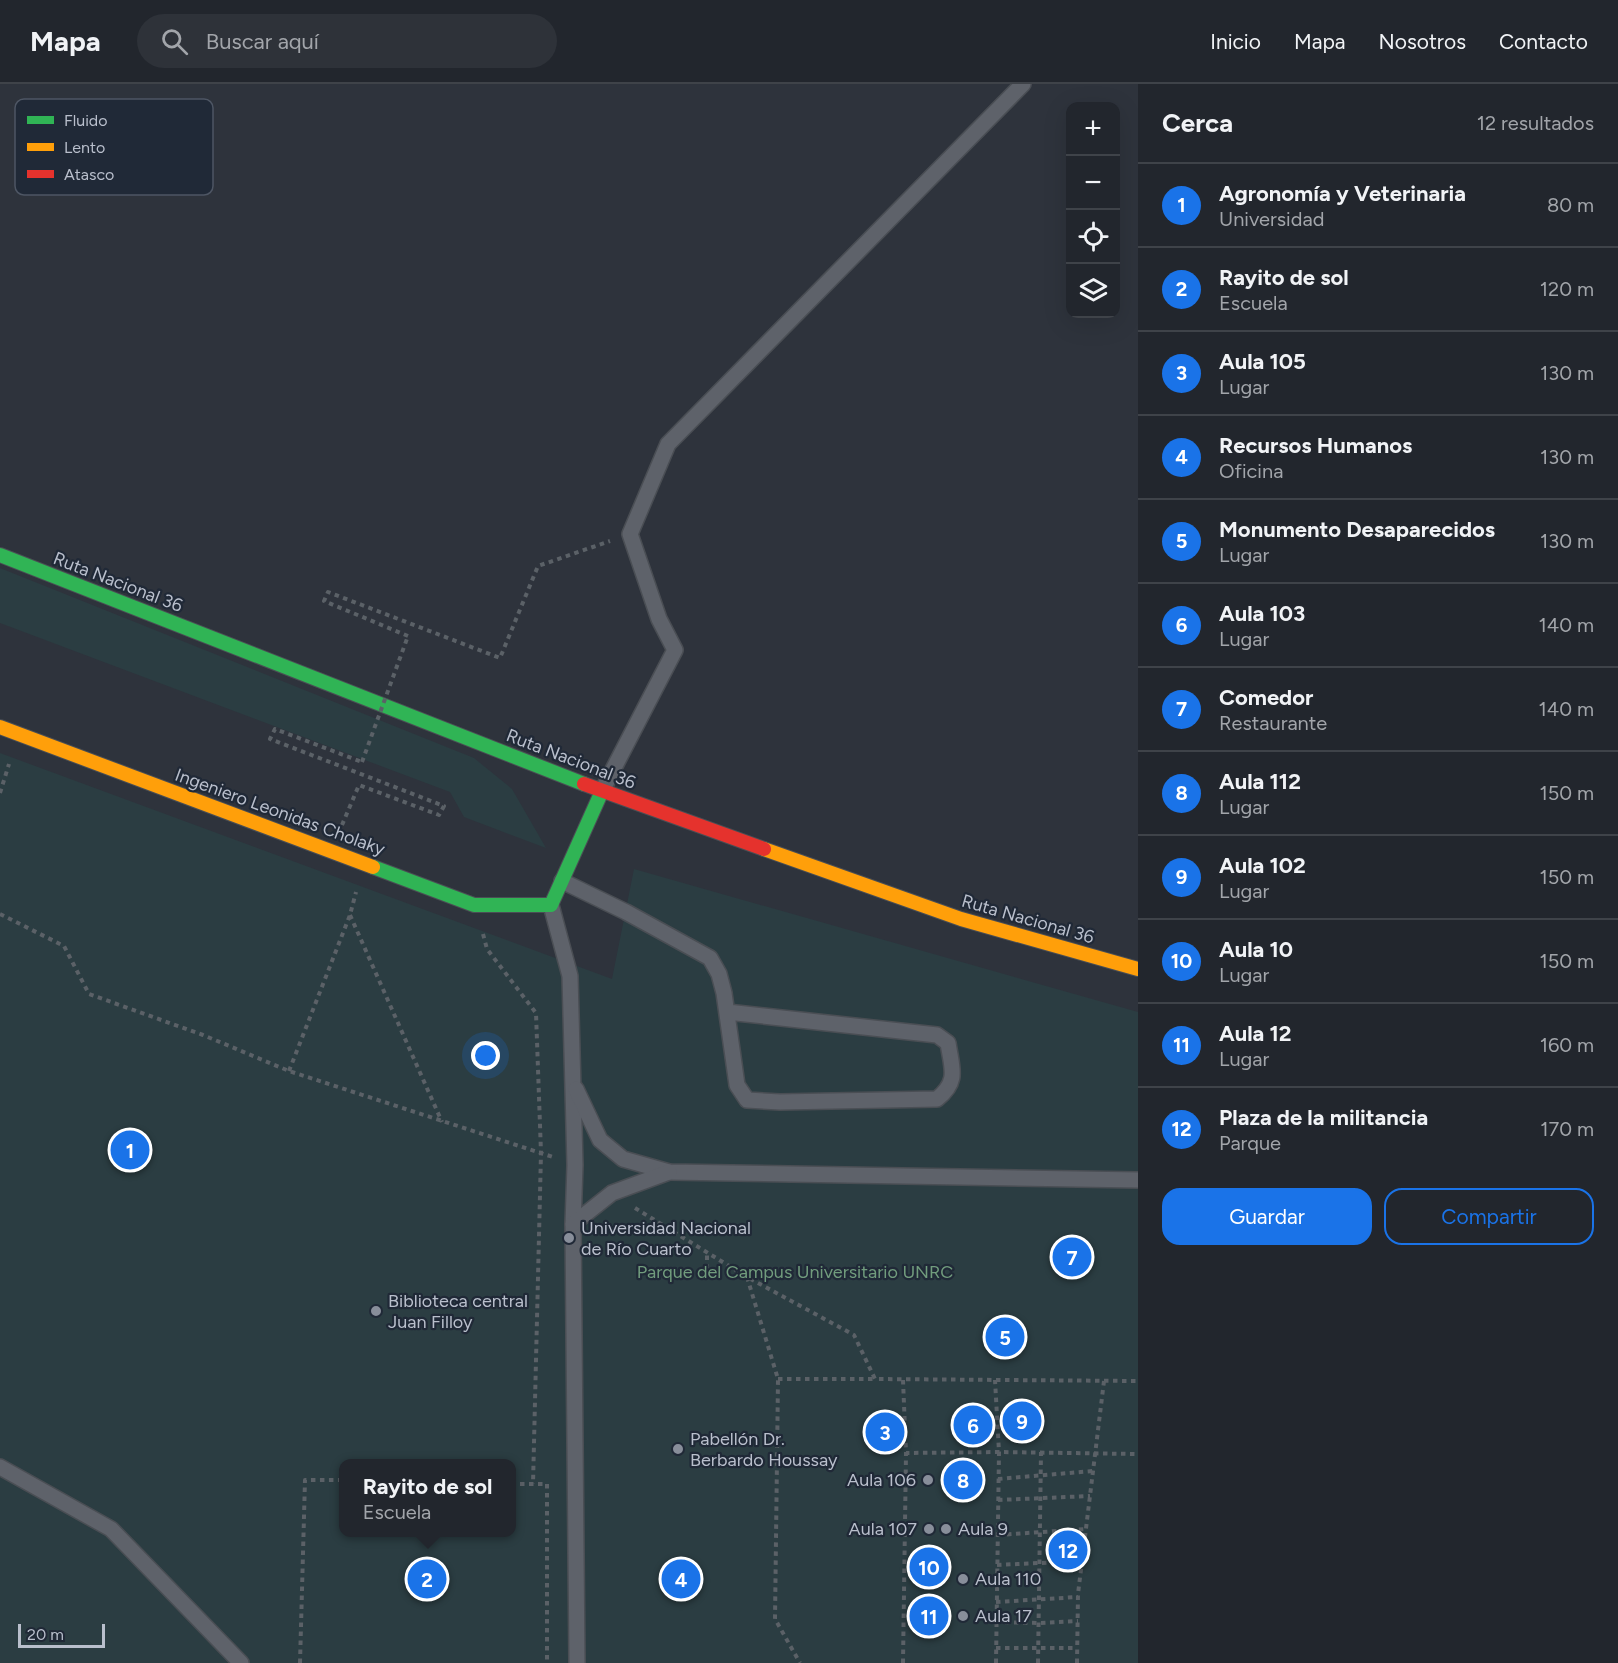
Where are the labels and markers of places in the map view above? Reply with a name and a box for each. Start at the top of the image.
pin: 1 [110,1128,150,1172]
place label: Universidad Nacional de Río Cuarto [581,1217,751,1260]
marker: Universidad Nacional de Río Cuarto [562,1231,576,1245]
pin: 7 [1052,1234,1092,1280]
place label: Biblioteca central Juan Filloy [388,1290,528,1333]
marker: Biblioteca central Juan Filloy [369,1304,383,1318]
pin: 5 [986,1314,1024,1360]
pin: 9 [1002,1398,1042,1444]
pin: 6 [954,1402,992,1448]
pin: 3 [866,1410,904,1454]
place label: Pabellón Dr. Berbardo Houssay [690,1428,838,1471]
marker: Pabellón Dr. Berbardo Houssay [671,1442,685,1456]
pin: 8 [944,1458,982,1502]
place label: Aula 106 [847,1469,916,1491]
marker: Aula 106 [921,1473,935,1487]
place label: Aula 107 [849,1518,917,1540]
place label: Aula 9 [958,1518,1008,1540]
marker: Aula 107 [922,1522,936,1536]
marker: Aula 9 [939,1522,953,1536]
pin: 12 [1048,1528,1088,1572]
pin: 10 [910,1544,948,1590]
pin: 2 [408,1556,446,1602]
pin: 4 [662,1556,700,1602]
place label: Aula 110 [975,1568,1041,1590]
marker: Aula 110 [956,1572,970,1586]
pin: 11 [910,1594,948,1639]
place label: Aula 17 [975,1605,1032,1627]
marker: Aula 17 [956,1609,970,1623]

